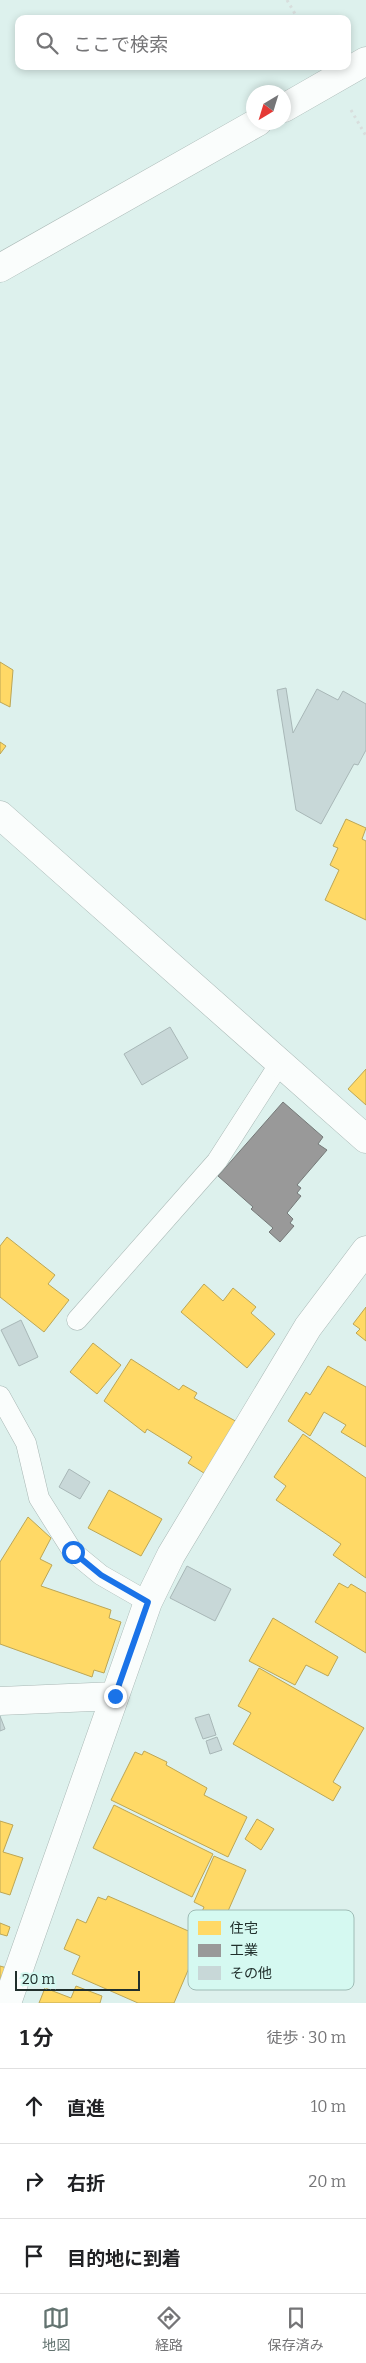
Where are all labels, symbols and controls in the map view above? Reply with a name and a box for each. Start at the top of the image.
search box [15,15,351,70]
icon: search [33,29,61,57]
text: ここで検索 [73,33,168,56]
north arrow [246,85,291,130]
route start [62,1541,85,1564]
route end [104,1685,127,1708]
legend [188,1910,354,1990]
text: 住宅 [230,1920,258,1937]
text: 工業 [230,1942,258,1959]
text: その他 [230,1965,272,1982]
scale bar [15,1968,140,1991]
text: 20 m [22,1971,55,1988]
text: 1 分 [20,2025,54,2051]
text: 徒歩 · 30 m [266,2028,346,2047]
icon: ahead [20,2092,48,2120]
text: 直進 [67,2097,105,2120]
text: 10 m [311,2097,346,2116]
icon: right [20,2167,48,2195]
text: 右折 [67,2172,105,2195]
text: 20 m [309,2172,346,2191]
icon: arrive [20,2242,48,2270]
text: 目的地に到着 [67,2247,181,2270]
tab: 地図 [42,2304,70,2354]
tab: 経路 [155,2304,183,2354]
tab: 保存済み [268,2304,324,2354]

